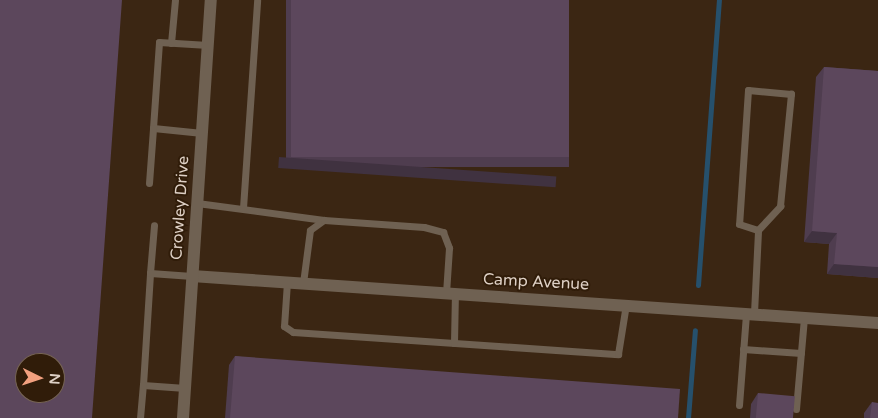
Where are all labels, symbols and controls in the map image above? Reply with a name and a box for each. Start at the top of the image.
street label: Crowley Drive [167,155,193,261]
street label: Camp Avenue [482,270,590,294]
north arrow [15,353,65,403]
text: N [46,373,63,385]

